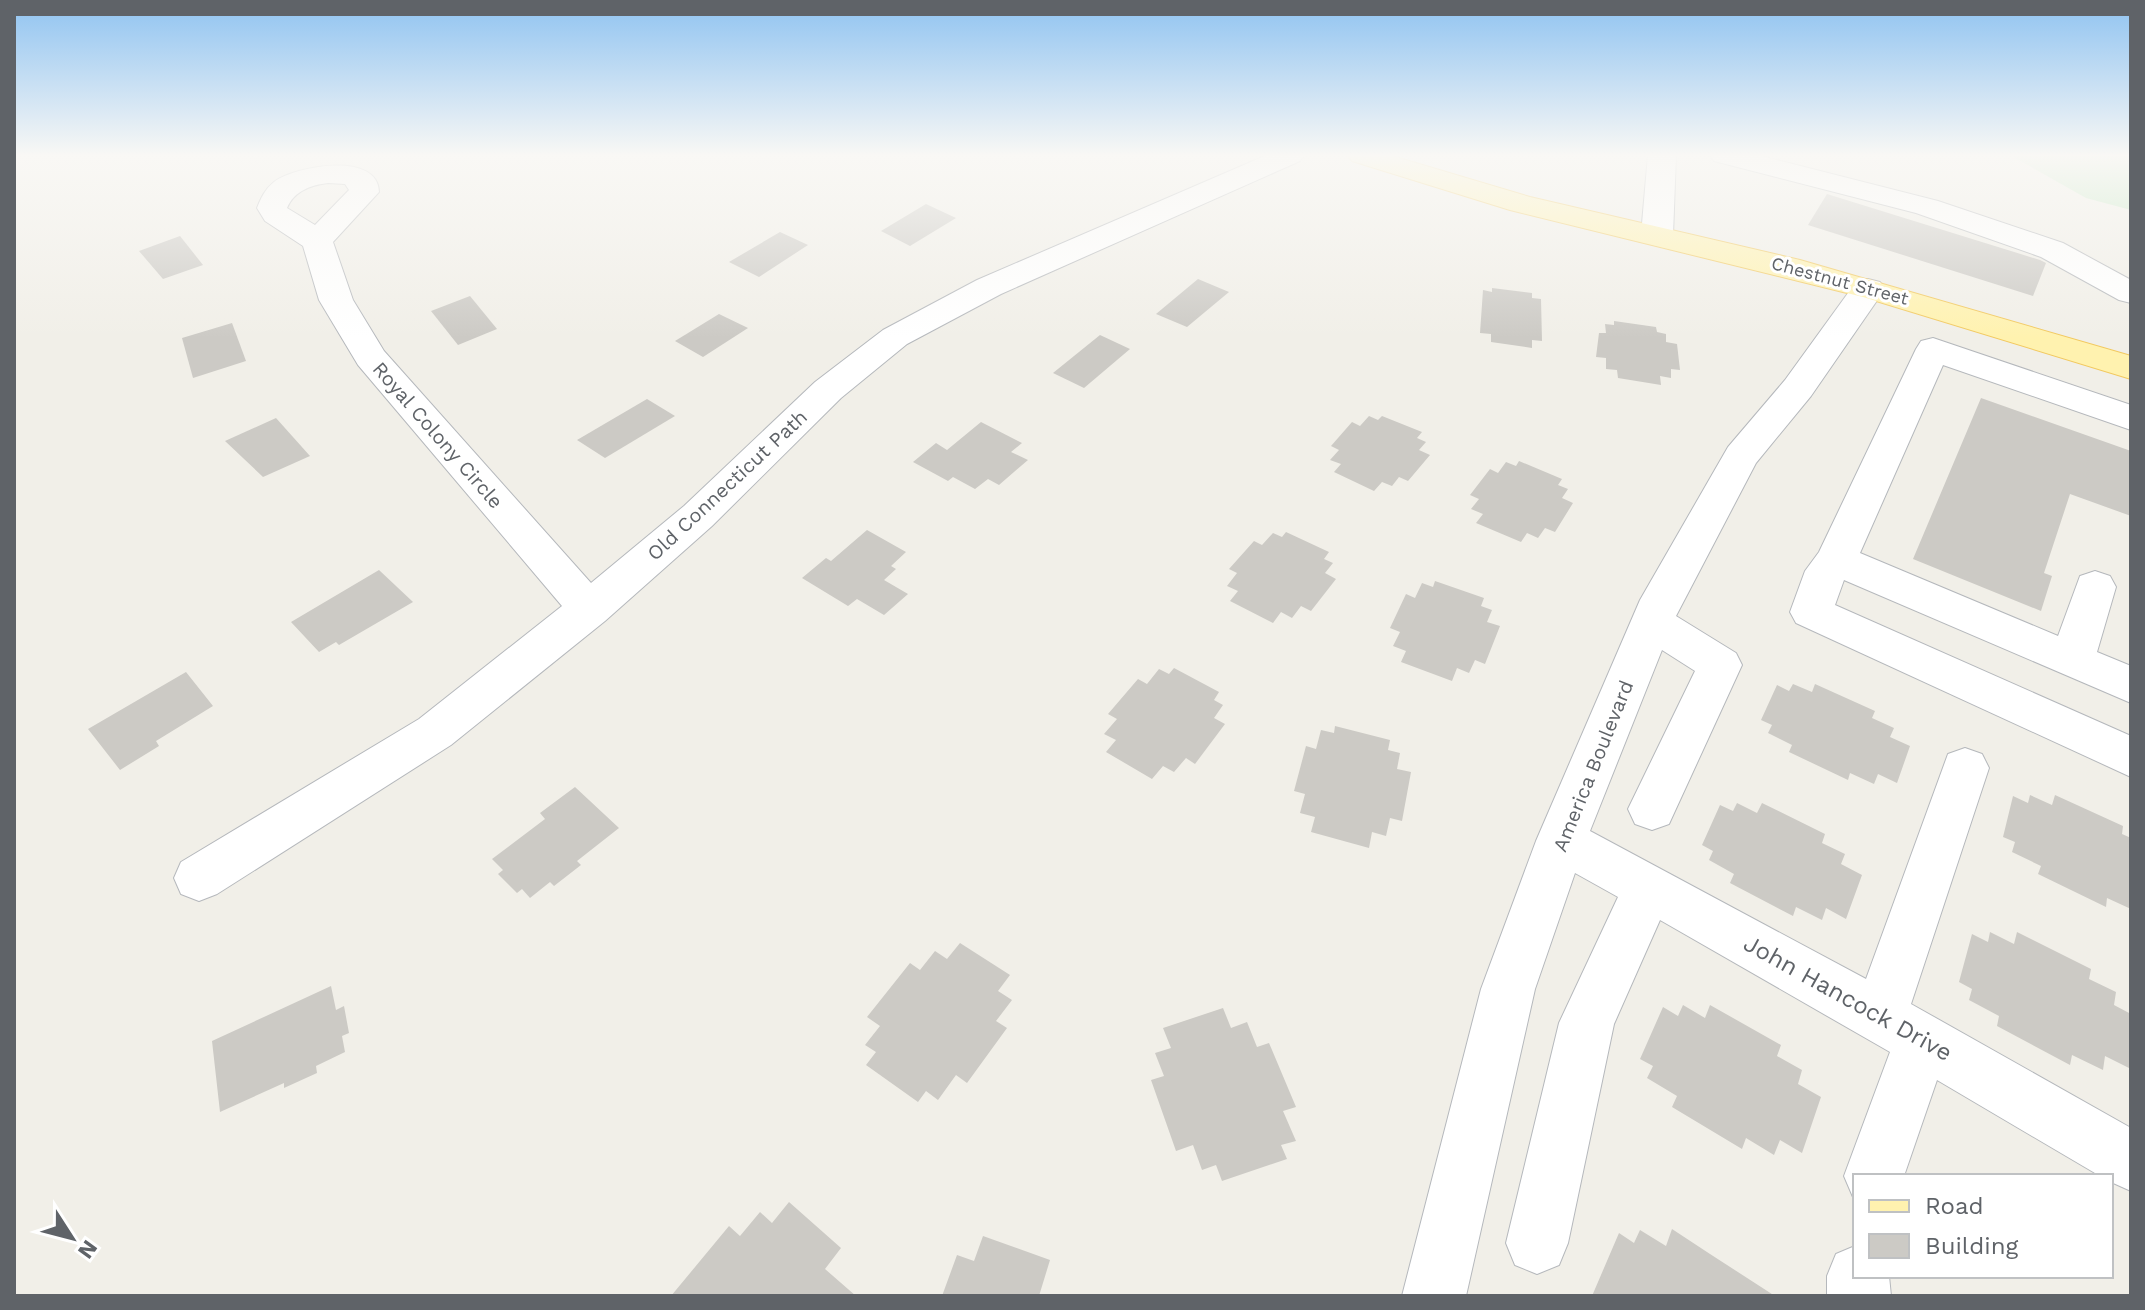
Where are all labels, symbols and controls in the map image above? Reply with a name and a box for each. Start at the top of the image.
street label: Chestnut Street [1769,252,1911,309]
street label: Royal Colony Circle [368,357,508,513]
street label: Old Connecticut Path [642,405,812,565]
street label: America Boulevard [1548,677,1638,855]
street label: John Hancock Drive [1739,929,1957,1067]
legend [1853,1174,2113,1278]
text: Road [1925,1192,1984,1220]
north arrow [32,1198,112,1278]
text: Building [1925,1232,2018,1260]
text: N [73,1236,103,1263]

